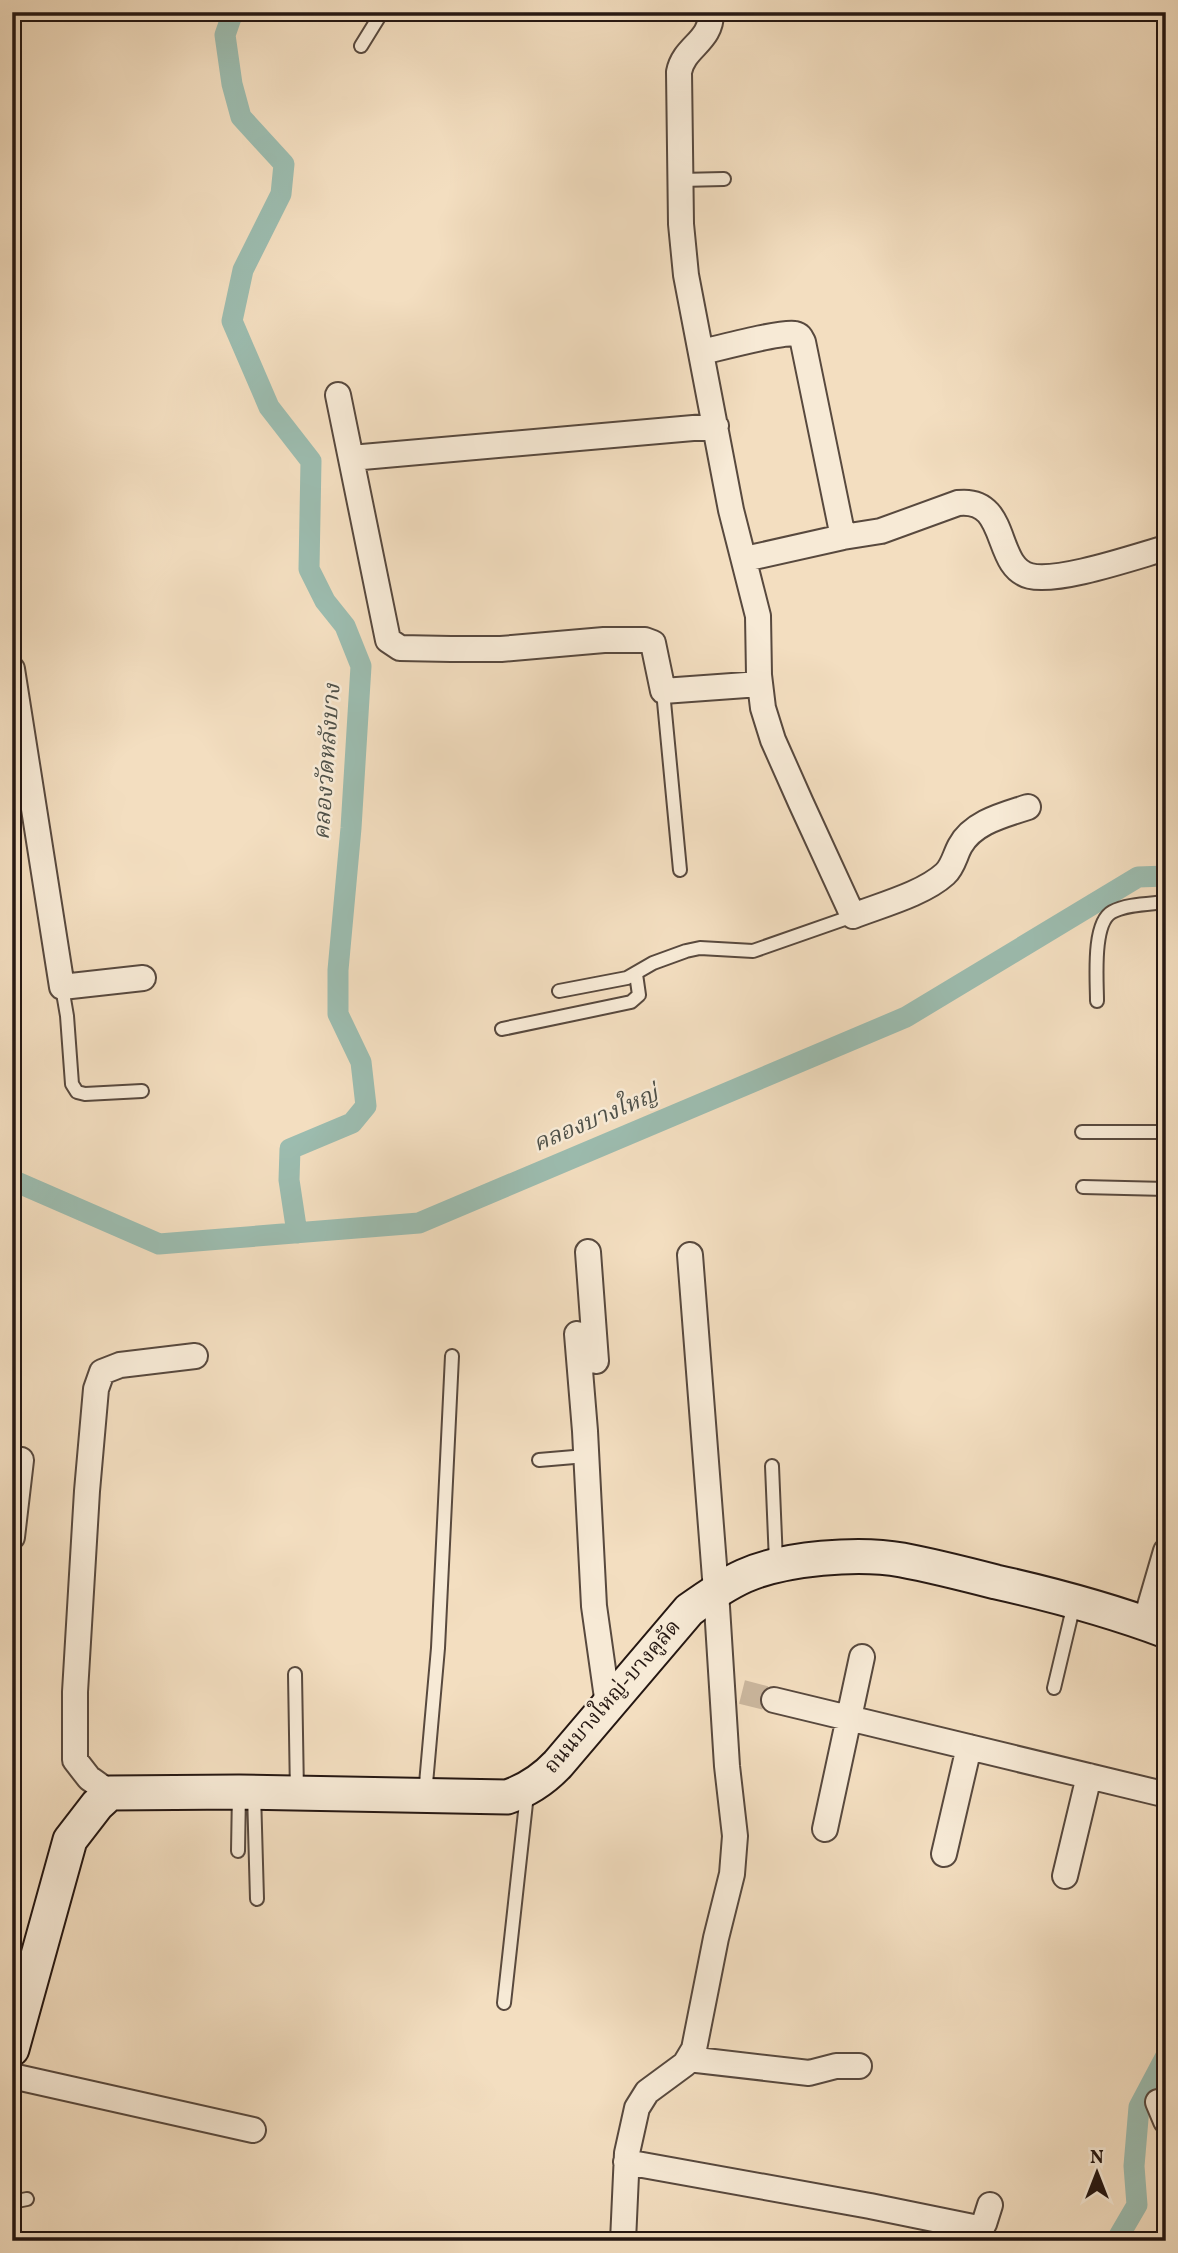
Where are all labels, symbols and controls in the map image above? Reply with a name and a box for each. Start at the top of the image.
water label: คลองวัดหลังบาง [307,681,350,841]
water label: คลองบางใหญ่ [528,1076,666,1161]
street label: ถนนบางใหญ่-บางคูลัด [536,1612,688,1780]
north arrow [1062,2138,1132,2208]
text: N [1090,2145,1104,2171]

